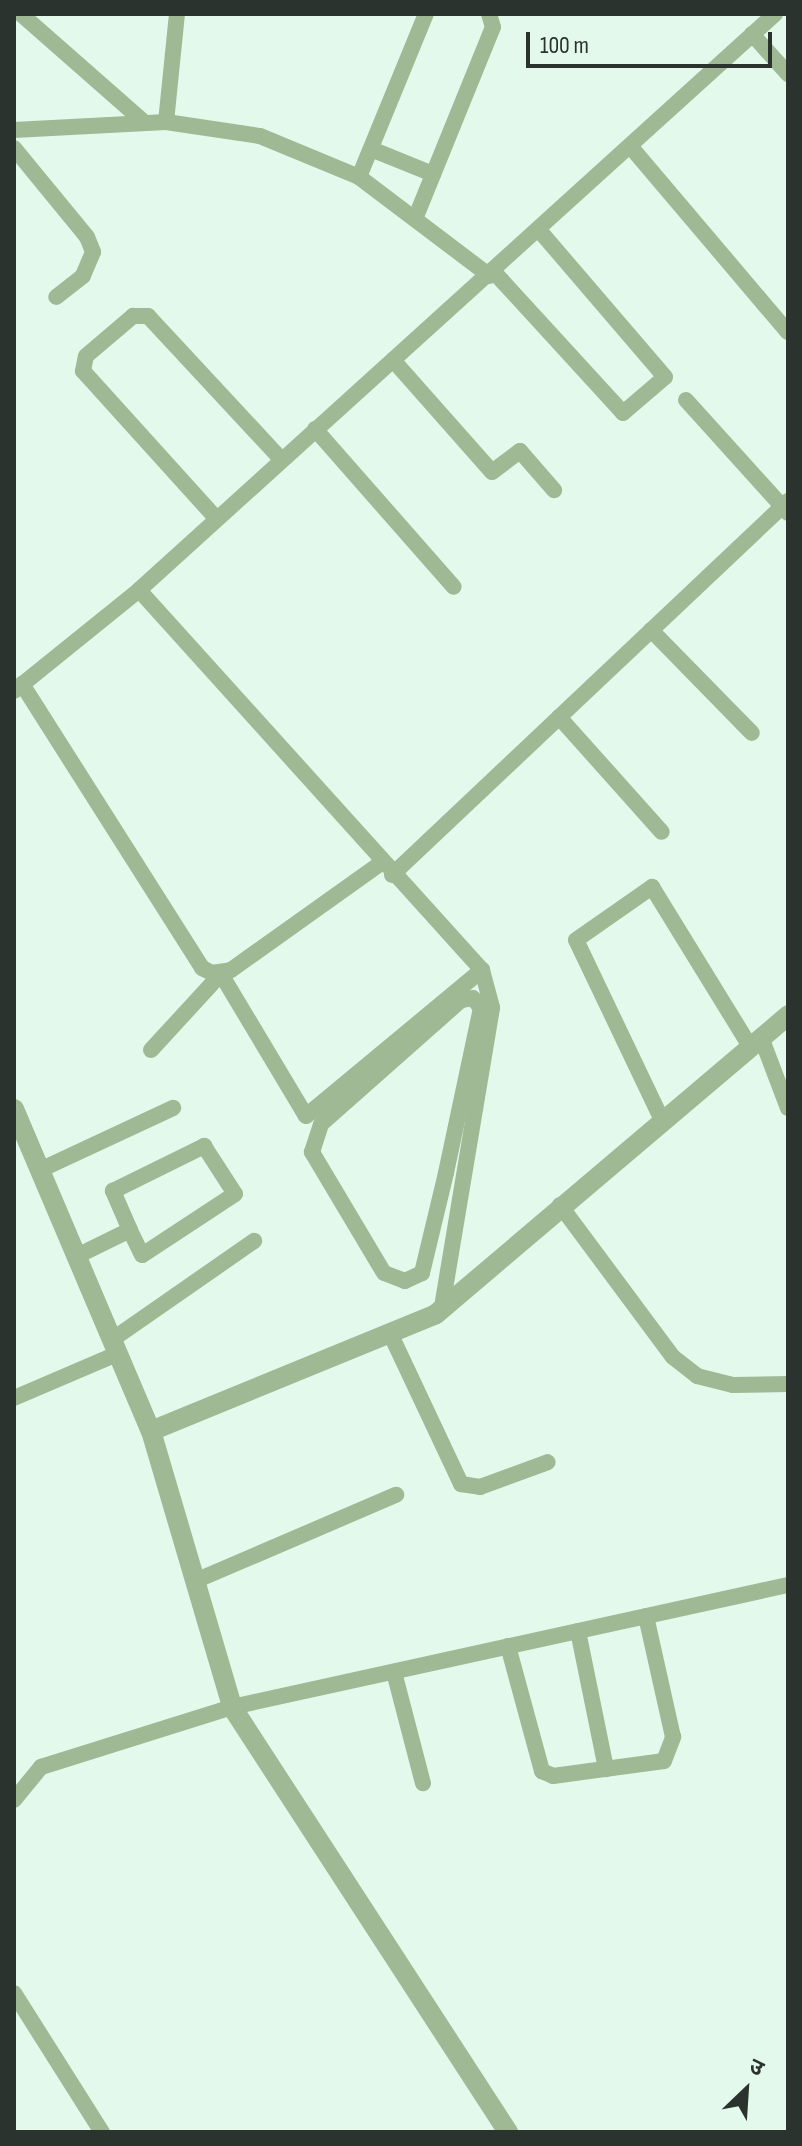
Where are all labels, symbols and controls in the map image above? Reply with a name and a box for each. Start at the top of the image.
scale bar [530,16,776,66]
text: 100 m [540,31,589,60]
north arrow [706,2050,786,2130]
text: उ [745,2053,768,2083]

